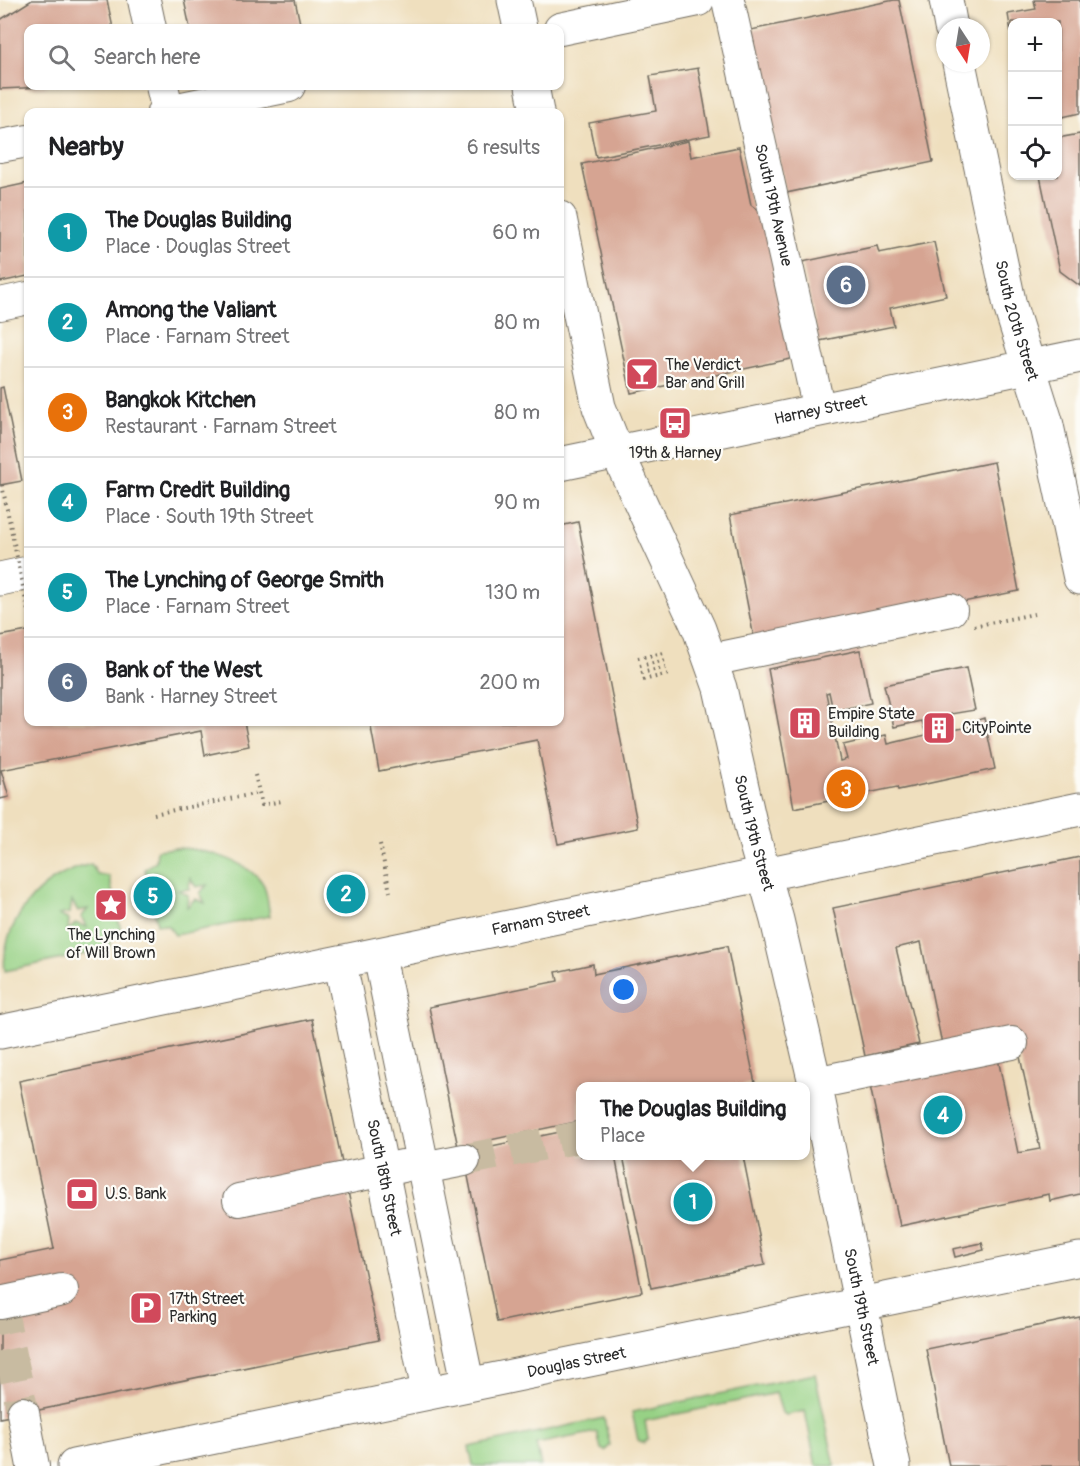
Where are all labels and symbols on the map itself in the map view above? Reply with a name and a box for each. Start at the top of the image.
north arrow [936,18,990,72]
street label: South 19th Avenue [750,142,797,268]
street label: South 20th Street [991,259,1043,384]
pin: 6 [826,262,866,308]
place label: The Verdict Bar and Grill [665,355,745,393]
bar icon: The Verdict Bar and Grill [624,356,660,392]
street label: Harney Street [772,390,869,429]
bus stop icon: 19th & Harney [657,405,693,441]
place label: 19th & Harney [629,443,721,463]
place label: Empire State Building [828,704,915,742]
building icon: Empire State Building [787,705,823,741]
building icon: CityPointe [921,710,957,746]
place label: CityPointe [962,718,1031,738]
pin: 3 [826,766,866,812]
street label: South 19th Street [730,773,779,894]
pin: 2 [326,872,366,916]
pin: 5 [134,874,172,918]
place icon: The Lynching of Will Brown [93,887,129,923]
street label: Farnam Street [490,900,592,940]
place label: The Lynching of Will Brown [67,925,155,963]
your location [609,975,638,1004]
pin: 4 [924,1092,962,1138]
street label: South 18th Street [362,1117,406,1238]
bank icon: U.S. Bank [64,1176,100,1212]
pin: 1 [674,1180,712,1224]
place label: U.S. Bank [105,1184,167,1204]
street label: South 19th Street [839,1247,883,1368]
place label: 17th Street Parking [169,1289,245,1327]
parking icon: 17th Street Parking [128,1290,164,1326]
street label: Douglas Street [525,1343,628,1382]

